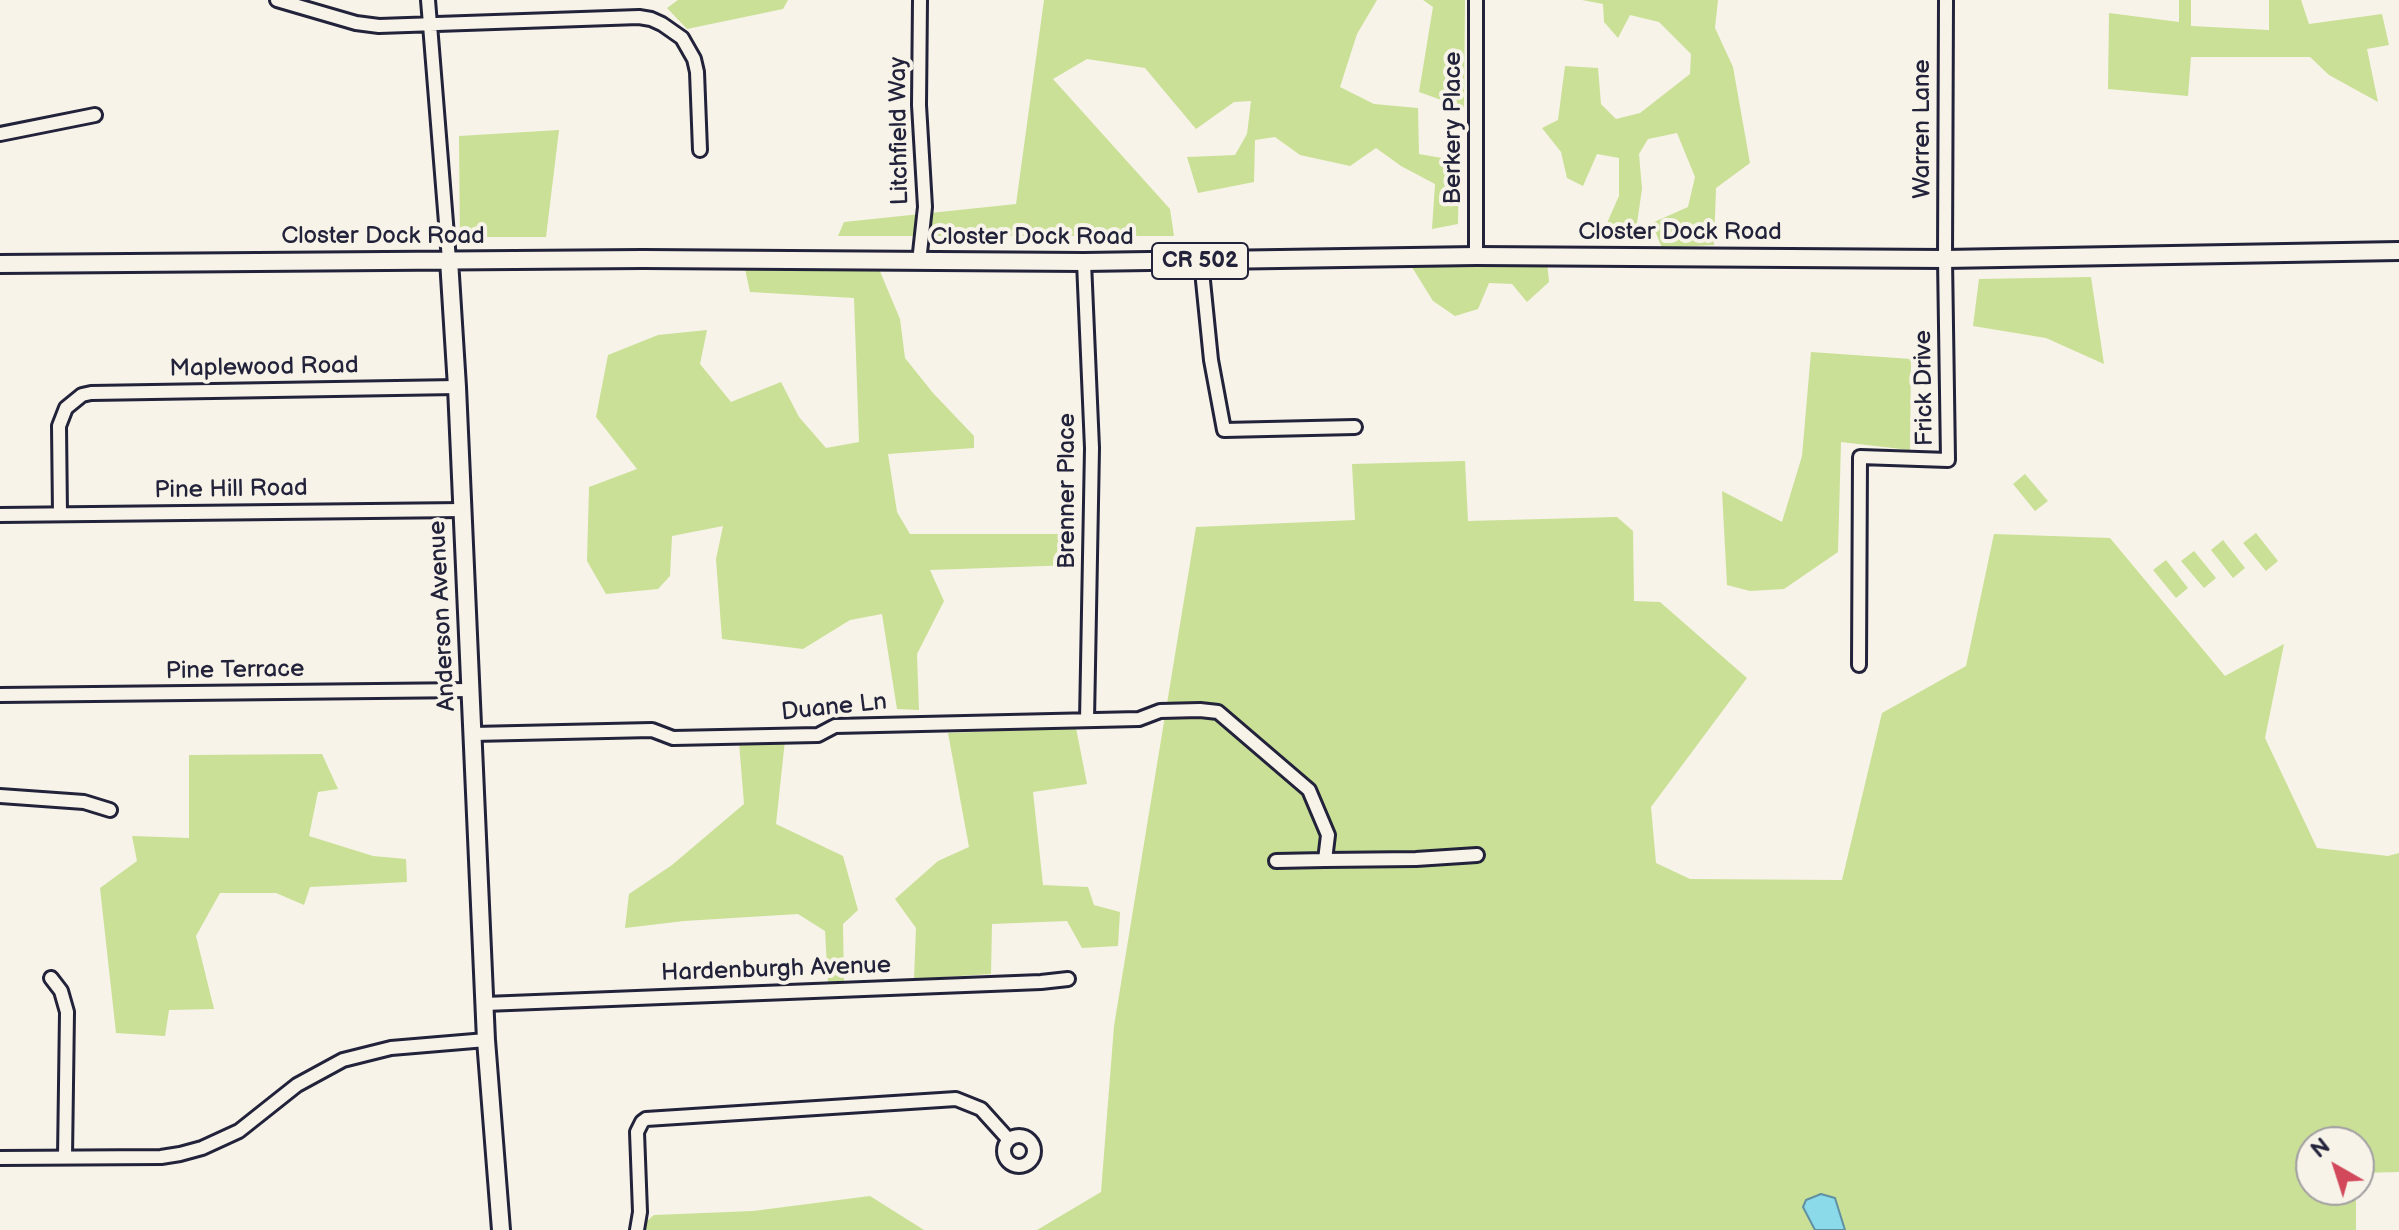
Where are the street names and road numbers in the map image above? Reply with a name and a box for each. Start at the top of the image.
street label: Berkery Place [1440,52,1468,204]
street label: Litchfield Way [884,57,916,205]
street label: Warren Lane [1909,59,1937,199]
street label: Closter Dock Road [1578,219,1782,247]
street label: Closter Dock Road [281,223,485,251]
street label: Closter Dock Road [930,224,1134,252]
road number: CR 502 [1152,243,1248,279]
street label: Frick Drive [1910,330,1940,446]
street label: Maplewood Road [169,352,359,384]
street label: Brenner Place [1054,413,1082,569]
street label: Pine Hill Road [154,474,308,506]
street label: Anderson Avenue [424,520,462,712]
street label: Pine Terrace [165,655,305,687]
street label: Duane Ln [780,688,888,728]
street label: Hardenburgh Avenue [661,952,891,988]

